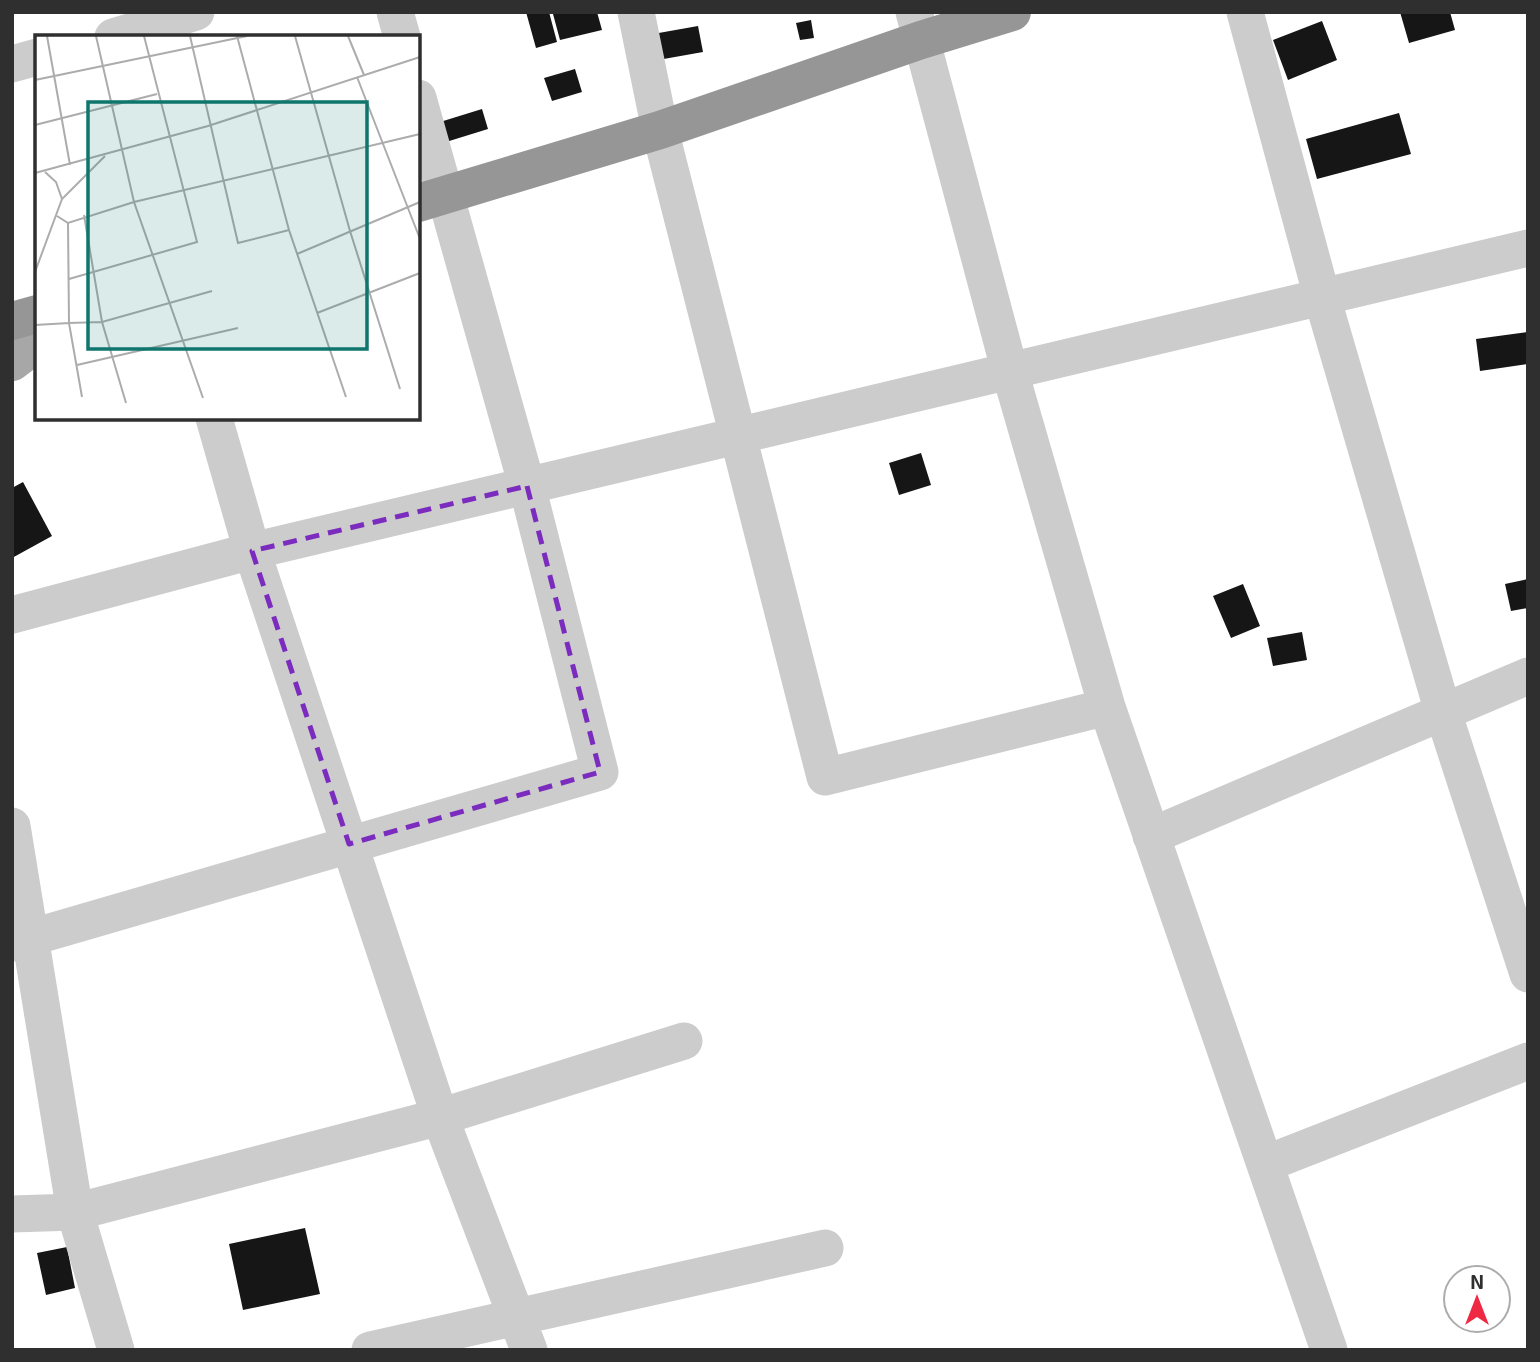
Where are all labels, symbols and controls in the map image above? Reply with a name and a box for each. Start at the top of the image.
inset map [35,35,420,420]
north arrow [1442,1264,1512,1334]
text: N [1470,1270,1484,1293]

